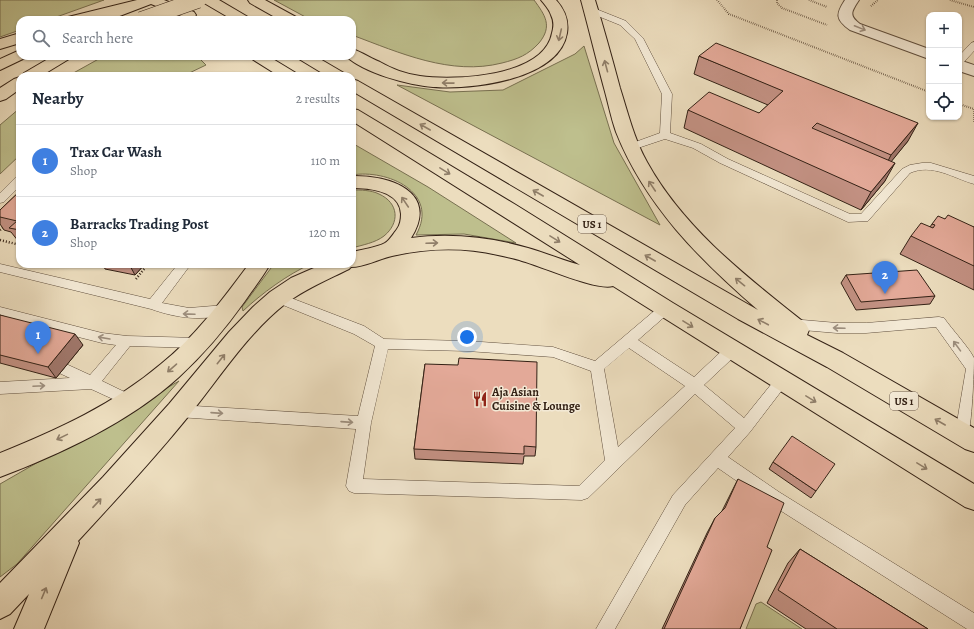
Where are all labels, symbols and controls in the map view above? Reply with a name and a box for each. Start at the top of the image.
map controls [926,12,962,120]
button: + [926,12,962,48]
search box [16,16,356,60]
one-way arrow [854,25,866,33]
icon: search [30,27,52,49]
text: Search here [62,28,133,48]
one-way arrow [555,28,563,41]
button: − [926,48,962,84]
one-way arrow [602,59,609,72]
one-way arrow [442,79,455,87]
button: locate [926,84,962,120]
text: Nearby [32,87,83,110]
text: 2 results [296,90,340,107]
one-way arrow [419,123,431,131]
text: Trax Car Wash [70,142,162,162]
text: 1 [43,152,47,169]
text: 110 m [311,152,340,169]
text: Shop [70,162,97,179]
one-way arrow [439,167,451,175]
one-way arrow [648,181,657,192]
one-way arrow [532,188,544,196]
one-way arrow [401,196,409,207]
text: Barracks Trading Post [70,214,209,234]
road number: US 1 [578,215,606,233]
text: 2 [42,224,48,241]
text: 120 m [309,224,340,241]
text: Shop [70,234,97,251]
one-way arrow [549,236,561,244]
one-way arrow [425,239,438,247]
one-way arrow [644,253,656,261]
pin: 2 [872,261,898,294]
one-way arrow [734,277,745,286]
one-way arrow [183,310,196,317]
one-way arrow [757,318,769,325]
one-way arrow [682,320,694,328]
pin: 1 [25,321,51,354]
one-way arrow [833,324,846,331]
your location [457,327,477,347]
one-way arrow [98,334,111,342]
one-way arrow [952,340,961,351]
one-way arrow [216,353,225,364]
one-way arrow [167,364,177,373]
one-way arrow [32,382,45,390]
place label: Aja Asian Cuisine & Lounge [491,384,581,414]
restaurant icon: Aja Asian Cuisine & Lounge [471,390,489,408]
road number: US 1 [890,392,918,410]
one-way arrow [805,395,817,403]
one-way arrow [210,410,223,417]
one-way arrow [934,417,946,425]
one-way arrow [340,418,353,425]
one-way arrow [56,434,68,441]
one-way arrow [916,463,928,471]
one-way arrow [92,498,102,508]
one-way arrow [41,587,48,599]

